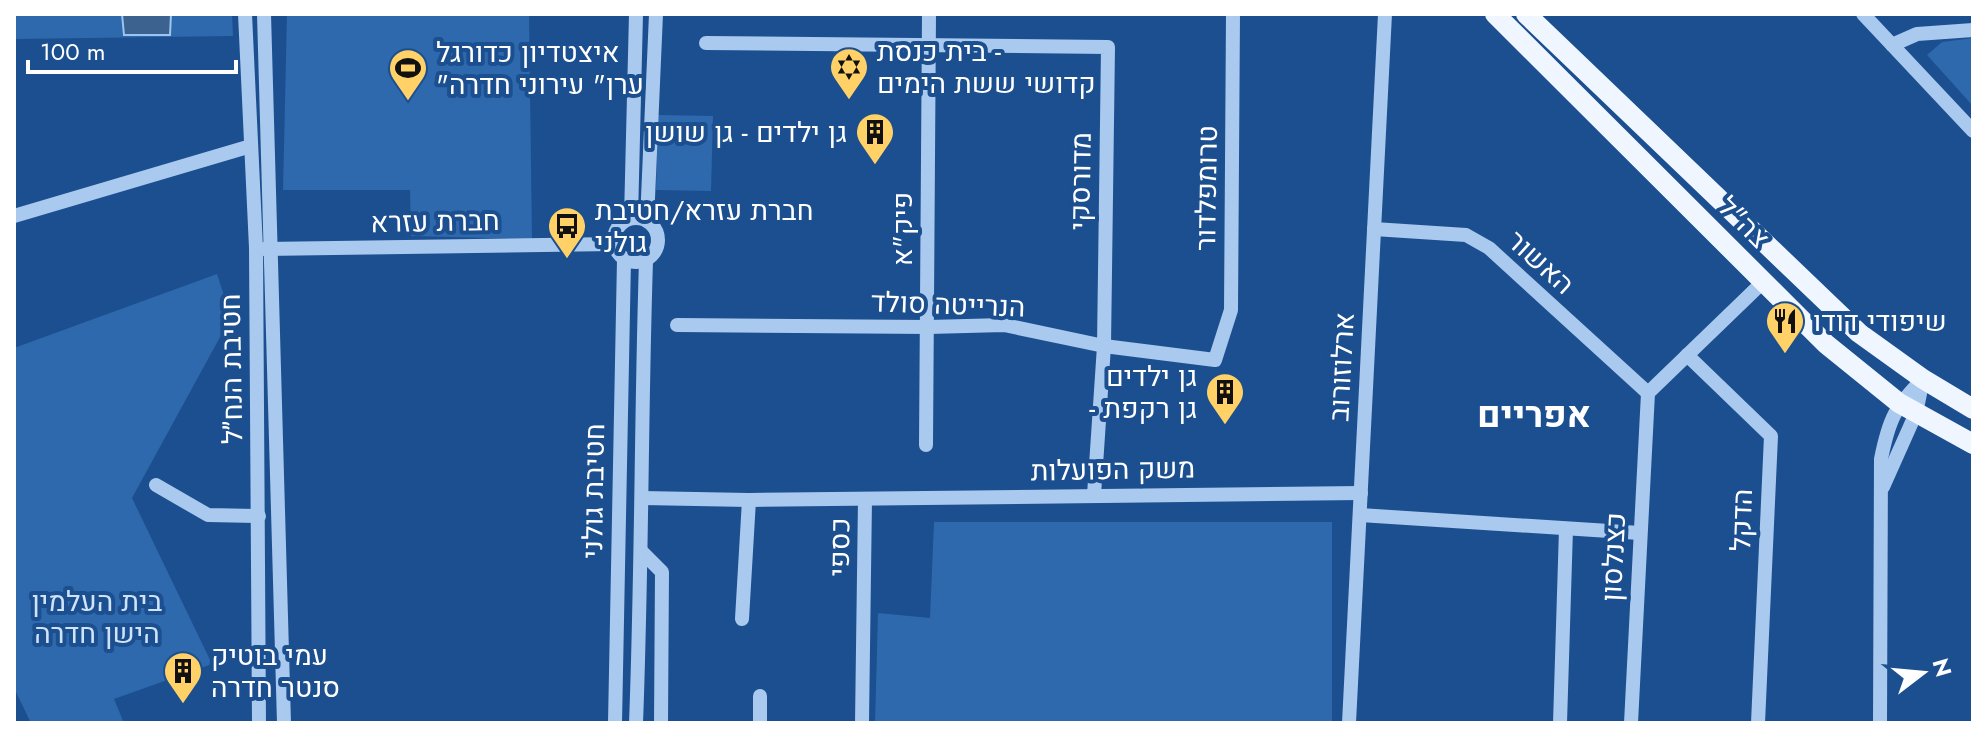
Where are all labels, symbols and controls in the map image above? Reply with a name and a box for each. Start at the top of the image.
scale bar [28,24,236,74]
place label: בית כנסת - קדושי ששת הימים [877,31,1096,104]
place label: איצטדיון כדורגל "ערן" עירוני חדרה [436,32,644,105]
text: 100 m [40,34,106,69]
synagogue icon: בית כנסת - קדושי ששת הימים [828,46,870,101]
sports icon: איצטדיון כדורגל "ערן" עירוני חדרה [387,47,429,102]
building icon: גן ילדים - גן שושן [854,111,896,166]
place label: גן ילדים - גן שושן [645,112,847,153]
street label: טרומפלדור [1185,125,1228,251]
street label: מדורסקי [1059,132,1102,230]
street label: צה"ל [1708,187,1779,258]
place label: חברת עזרא/חטיבת גולני [595,190,814,263]
street label: פיק"א [882,192,923,266]
street label: חברת עזרא [370,200,500,243]
bus stop icon: חברת עזרא/חטיבת גולני [546,205,588,260]
street label: האשור [1498,221,1584,304]
street label: הנרייטה סולד [870,281,1026,328]
street label: חטיבת הנח״ל [210,293,253,445]
restaurant icon: שיפודי דודו [1764,300,1806,355]
place label: שיפודי דודו [1813,301,1947,342]
street label: ארלוזורוב [1318,311,1365,423]
place label: גן ילדים - גן רקפת [1089,356,1197,429]
building icon: גן ילדים - גן רקפת [1204,371,1246,426]
district label: אפריים [1477,388,1591,440]
street label: חטיבת גולני [572,423,615,559]
street label: משק הפועלות [1030,448,1196,491]
street label: הדקל [1720,488,1763,552]
street label: כצנלסון [1591,511,1636,603]
street label: כספי [818,517,861,577]
park label: בית העלמין הישן חדרה [32,581,162,654]
north arrow [1883,633,1963,713]
place label: עמי בוטיק סנטר חדרה [211,635,340,708]
building icon: עמי בוטיק סנטר חדרה [162,650,204,705]
text: N [1924,655,1960,680]

